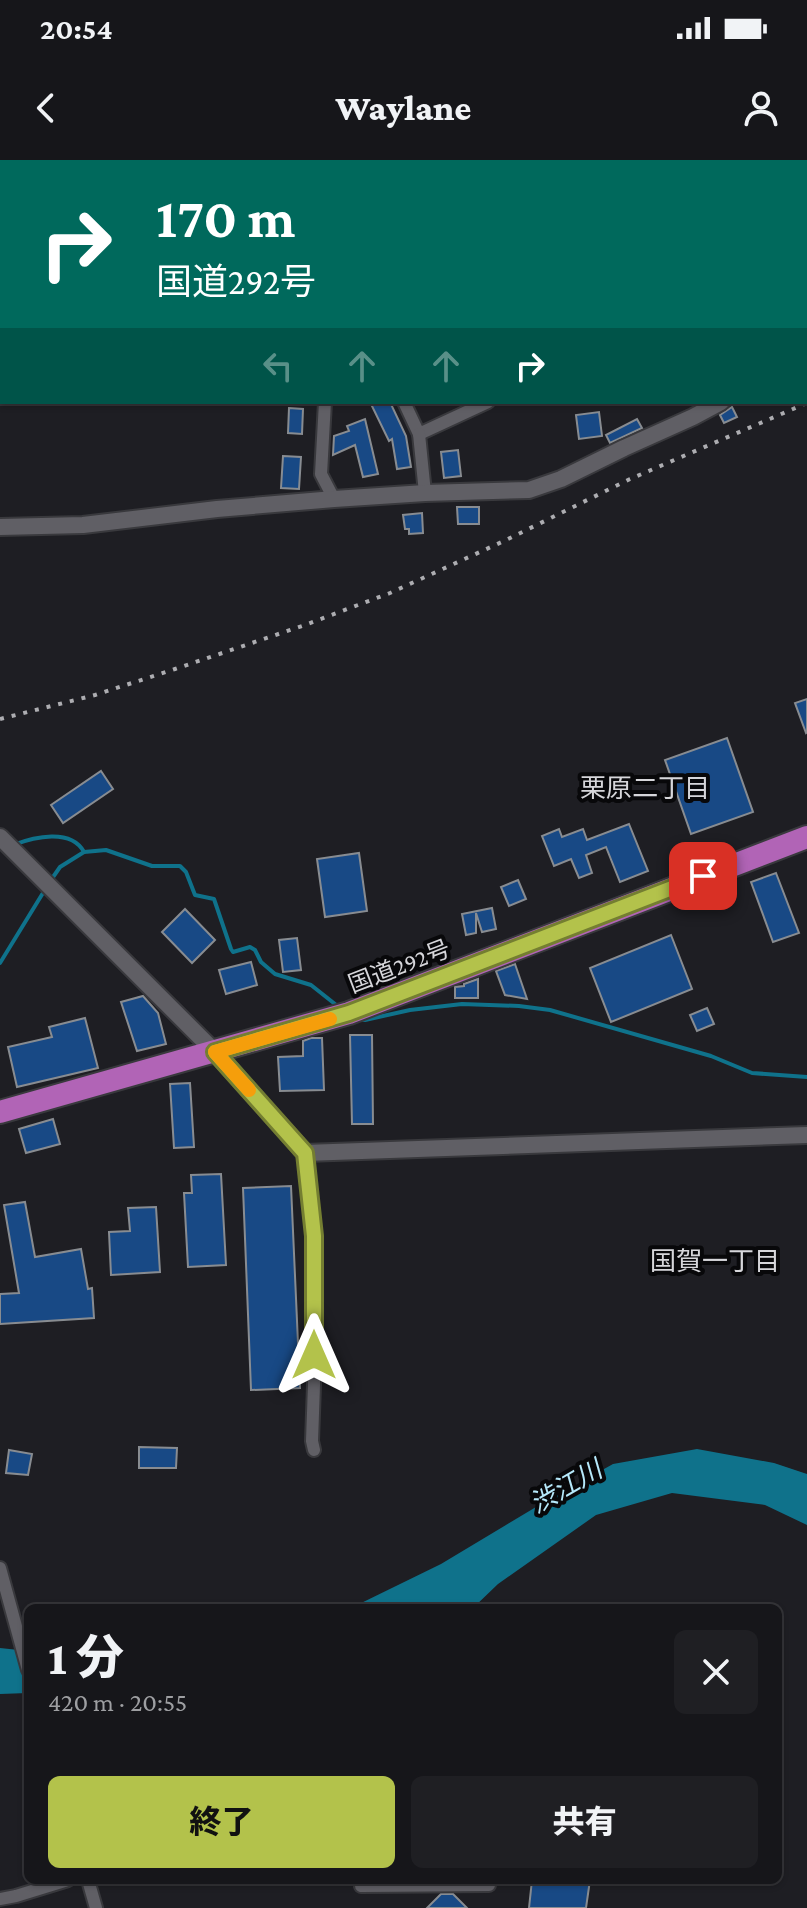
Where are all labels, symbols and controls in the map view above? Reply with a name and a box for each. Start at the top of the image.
text: 20:54 [40,12,113,45]
icon: back [24,86,68,130]
icon: person [739,86,783,130]
text: Waylane [336,88,471,128]
text: 170 m [156,187,295,249]
icon: right [24,192,128,296]
text: 国道292号 [156,262,316,302]
icon: left [256,344,300,388]
icon: ahead [340,344,384,388]
icon: ahead [424,344,468,388]
icon: right [508,344,552,388]
district label: 栗原二丁目 [580,774,710,803]
pin [669,842,737,910]
icon: arrive [681,854,725,898]
street label: 国道292号 [344,934,454,998]
district label: 国賀一丁目 [650,1247,780,1276]
position arrow [272,1313,356,1397]
water label: 渋江川 [525,1453,610,1519]
button: close [674,1630,758,1714]
text: 1 分 [48,1631,124,1684]
text: 420 m · 20:55 [48,1688,187,1717]
button: 終了 [48,1776,395,1868]
button: 共有 [411,1776,758,1868]

